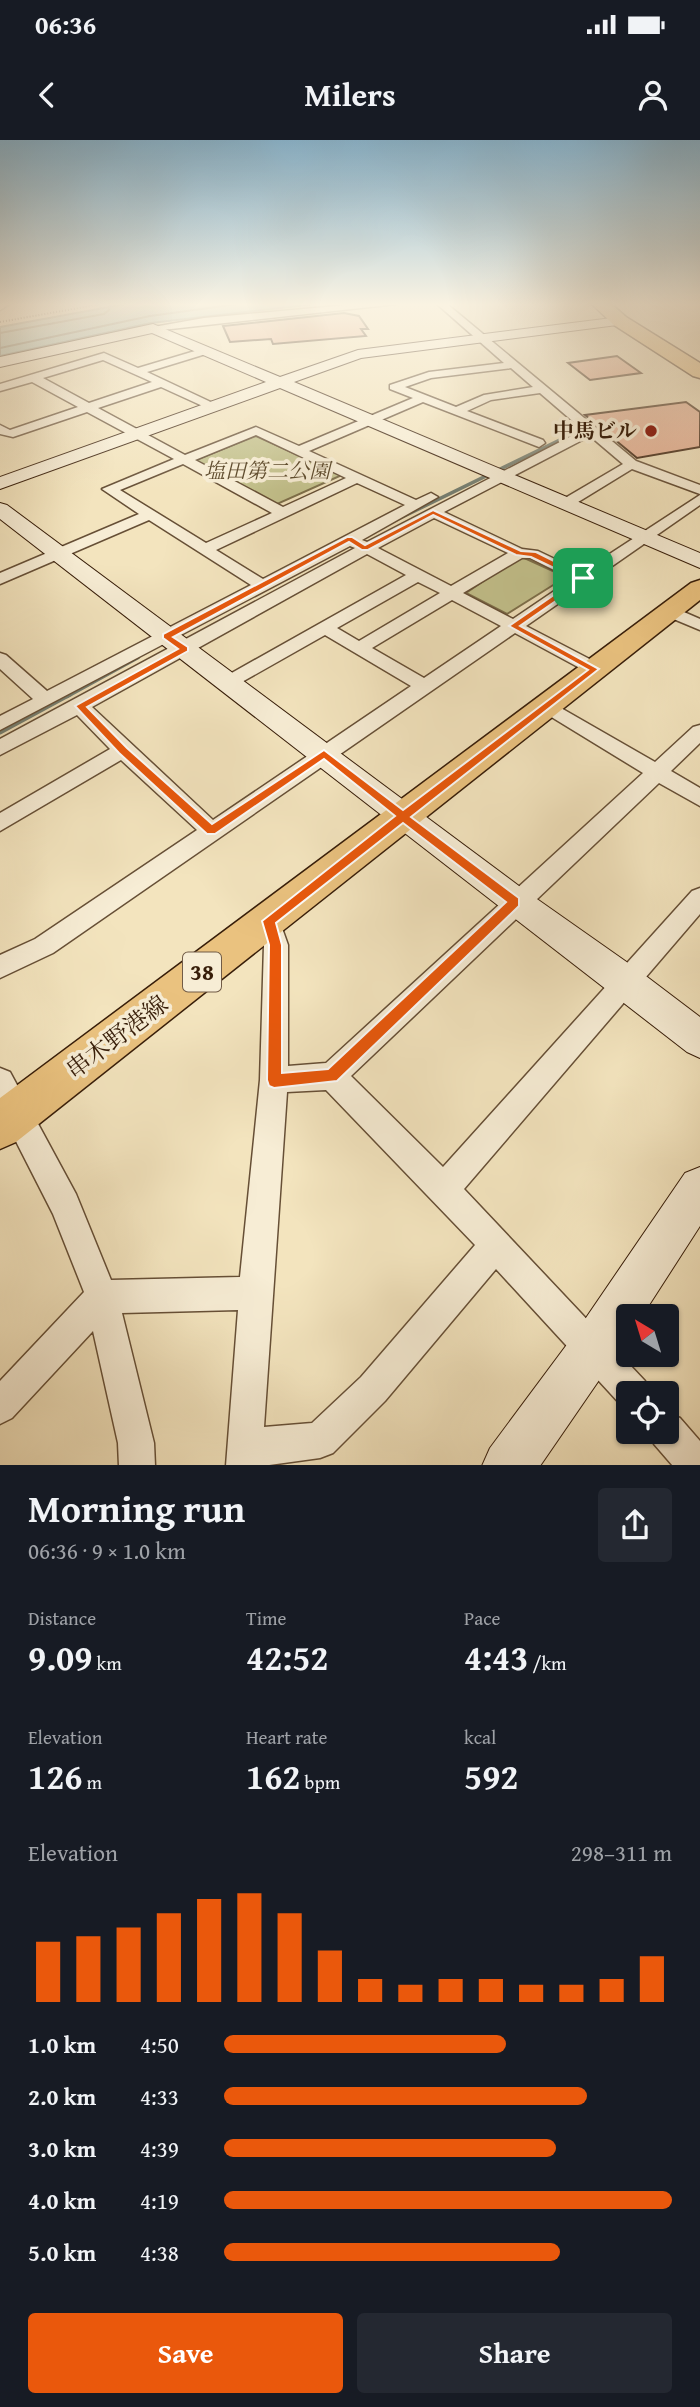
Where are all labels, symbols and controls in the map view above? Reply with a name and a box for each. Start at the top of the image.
text: 06:36 [35,5,96,44]
text: Milers [304,71,396,118]
icon: back [28,76,66,114]
icon: person [634,76,672,114]
place label: 中馬ビル [553,415,637,446]
marker: 中馬ビル [643,423,659,439]
park label: 塩田第二公園 [204,455,333,486]
pin [553,548,613,608]
icon: arrive [564,559,602,597]
road number: 38 [183,952,221,992]
street label: 串木野港線 [58,987,175,1087]
north arrow [616,1304,679,1367]
map controls [616,1304,679,1444]
button: locate [616,1381,679,1444]
text: Morning run [28,1480,245,1536]
button: share [598,1488,672,1562]
text: 06:36 · 9 × 1.0 km [28,1534,186,1567]
text: Distance [28,1604,96,1632]
text: Time [246,1604,286,1632]
text: Pace [464,1604,501,1632]
text: 9.09 [28,1632,92,1683]
text: 42:52 [246,1632,328,1683]
text: 4:43 [464,1632,528,1683]
text: km [92,1649,122,1677]
text: /km [528,1649,567,1677]
text: Elevation [28,1723,102,1751]
text: Heart rate [246,1723,327,1751]
text: kcal [464,1723,496,1751]
text: 126 [28,1751,82,1802]
text: 162 [246,1751,300,1802]
text: 592 [464,1751,518,1802]
text: m [82,1768,102,1796]
text: bpm [300,1768,340,1796]
text: Elevation [28,1836,118,1869]
text: 298–311 m [571,1836,672,1869]
text: 1.0 km [28,2028,96,2061]
text: 4:50 [140,2028,179,2061]
text: 2.0 km [28,2080,96,2113]
text: 4:33 [140,2080,179,2113]
text: 3.0 km [28,2132,96,2165]
text: 4:39 [140,2132,179,2165]
text: 4.0 km [28,2184,96,2217]
text: 4:19 [140,2184,179,2217]
text: 5.0 km [28,2236,96,2269]
text: 4:38 [140,2236,179,2269]
button: Save [28,2313,343,2393]
button: Share [357,2313,672,2393]

